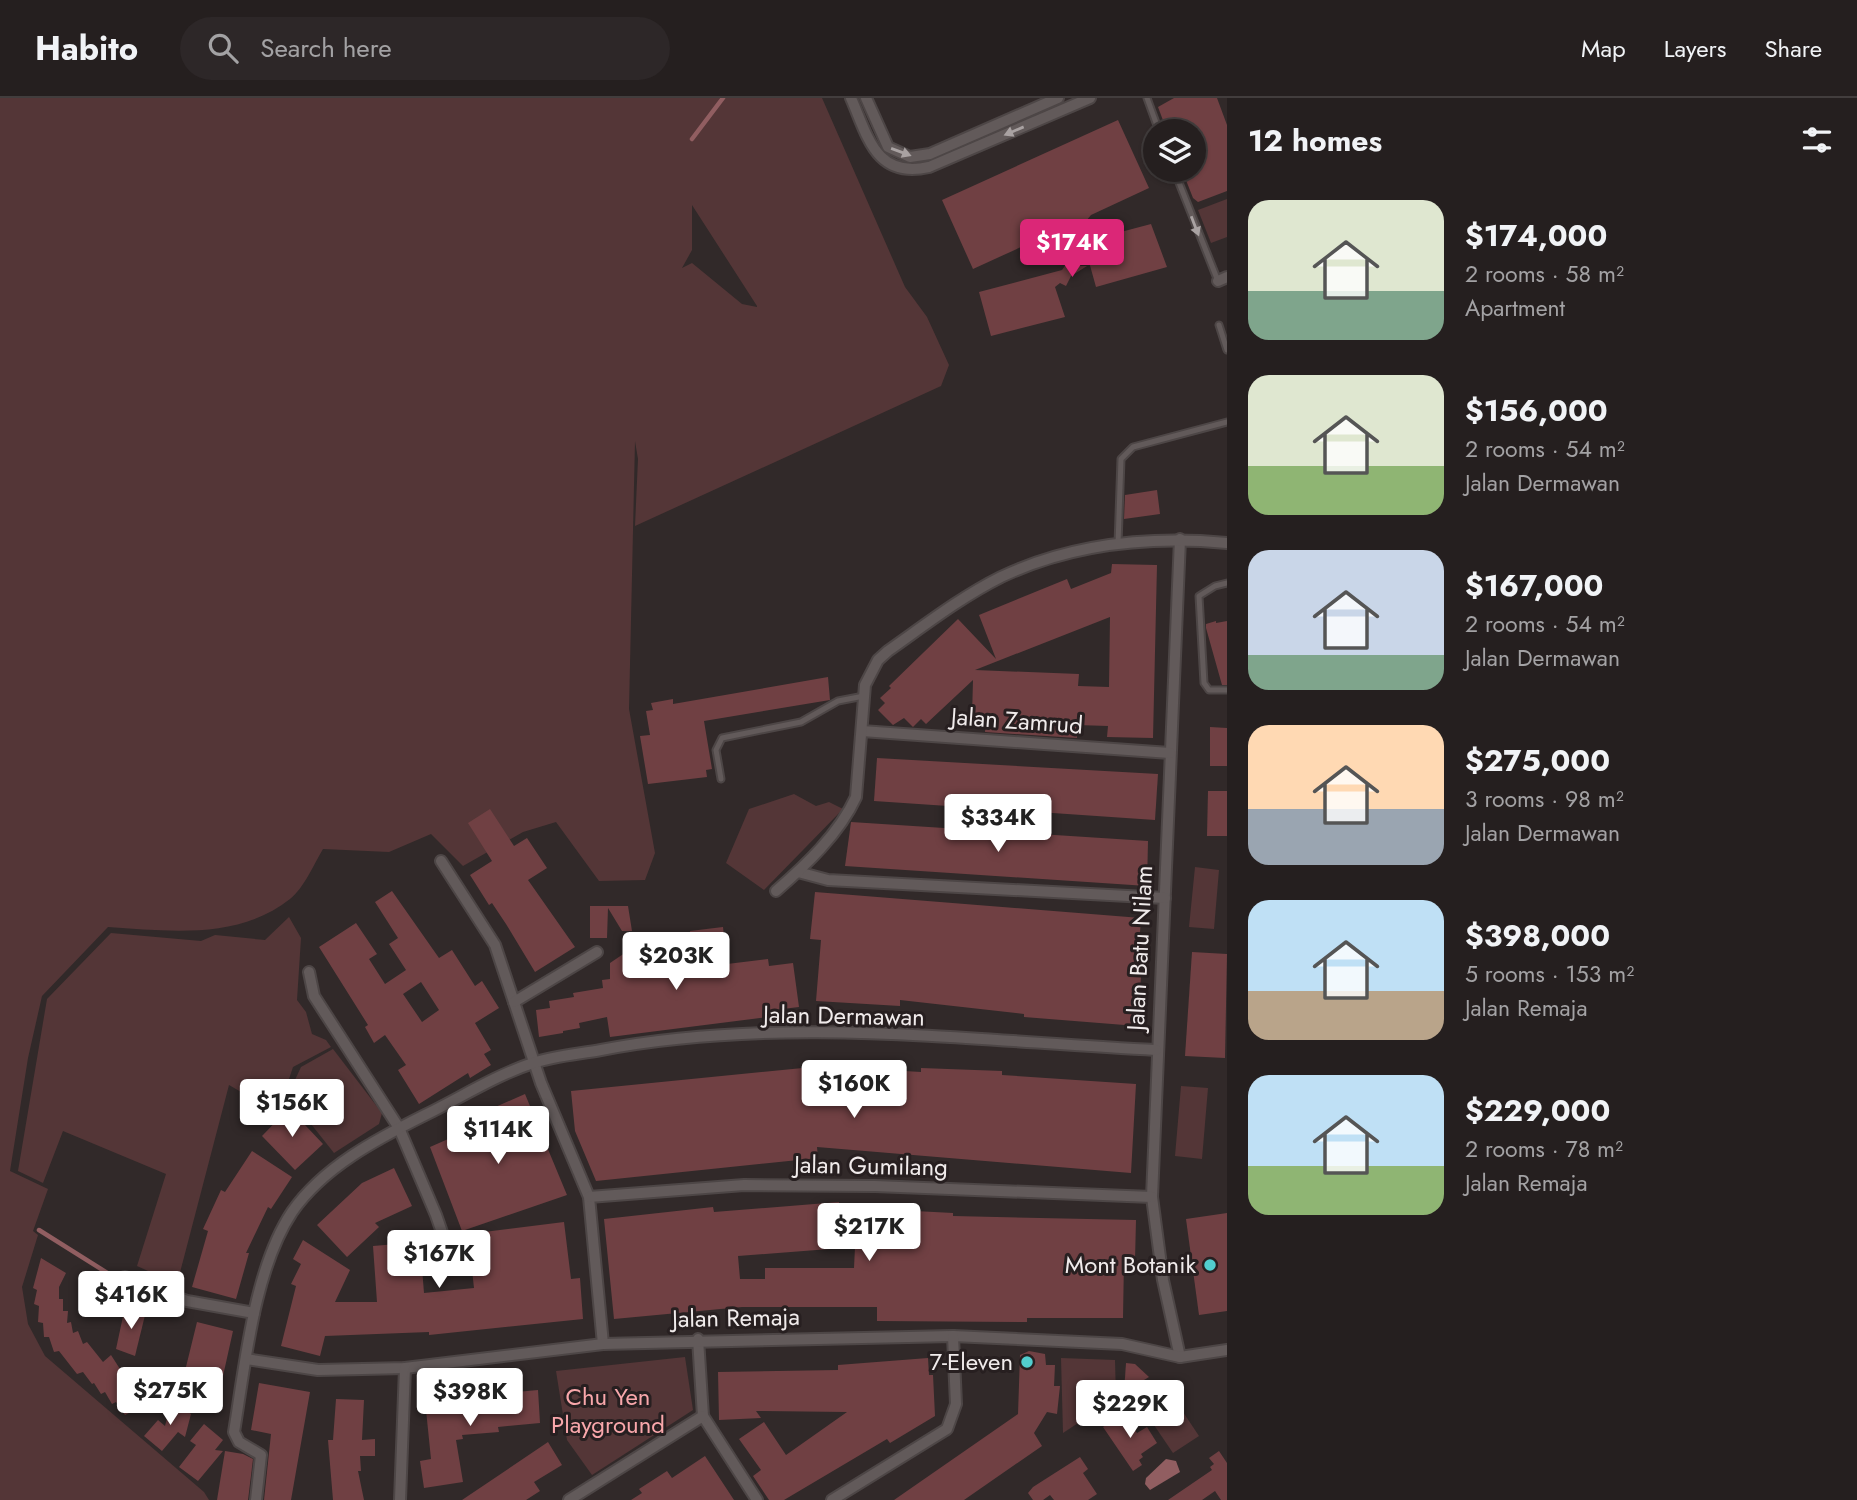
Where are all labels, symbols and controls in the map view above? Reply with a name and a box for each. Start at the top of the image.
search box [180,17,670,80]
text: Habito [35,25,138,72]
icon: search [204,29,242,67]
text: Search here [260,29,392,67]
text: Map [1581,31,1626,66]
text: Layers [1664,31,1726,66]
text: Share [1764,31,1822,66]
map controls [1143,119,1206,182]
button: layers [1143,119,1206,182]
text: 12 homes [1248,119,1382,162]
icon: filters [1798,121,1836,159]
one-way arrow [1004,126,1025,137]
one-way arrow [891,147,912,158]
text: $174,000 [1465,214,1607,257]
one-way arrow [1190,215,1201,236]
pin: $174K [1023,220,1121,279]
text: $174K [1036,225,1108,259]
icon: home [1304,228,1388,312]
text: 2 rooms · 58 m² [1465,257,1624,291]
text: Apartment [1465,291,1565,325]
text: $156,000 [1465,389,1608,432]
icon: home [1304,403,1388,487]
text: 2 rooms · 54 m² [1465,432,1625,466]
text: Jalan Dermawan [1465,466,1620,500]
text: $167,000 [1465,564,1603,607]
icon: home [1304,578,1388,662]
text: 2 rooms · 54 m² [1465,607,1625,641]
text: Jalan Dermawan [1465,641,1620,675]
street label: Jalan Zamrud [947,698,1084,743]
text: $275,000 [1465,739,1610,782]
icon: home [1304,753,1388,837]
text: 3 rooms · 98 m² [1465,782,1624,816]
pin: $334K [949,794,1047,854]
text: $334K [960,800,1036,834]
text: Jalan Dermawan [1465,816,1620,850]
street label: Jalan Batu Nilam [1118,865,1161,1034]
text: $398,000 [1465,914,1610,957]
icon: home [1304,928,1388,1012]
pin: $203K [627,932,725,992]
text: $203K [639,938,713,972]
text: 5 rooms · 153 m² [1465,957,1634,991]
text: Jalan Remaja [1465,991,1587,1025]
street label: Jalan Dermawan [760,997,925,1034]
pin: $160K [805,1060,903,1120]
text: $160K [818,1066,890,1100]
pin: $156K [243,1080,341,1139]
text: $156K [256,1085,328,1119]
text: $229,000 [1465,1089,1610,1132]
icon: home [1304,1103,1388,1187]
pin: $114K [449,1107,547,1166]
text: $114K [463,1112,533,1146]
text: 2 rooms · 78 m² [1465,1132,1623,1166]
street label: Jalan Gumilang [791,1147,948,1184]
text: Jalan Remaja [1465,1166,1587,1200]
pin: $217K [820,1204,918,1263]
text: $217K [833,1209,905,1243]
pin: $167K [390,1230,488,1290]
text: $167K [403,1236,475,1270]
place label: Mont Botanik [1065,1247,1196,1282]
marker: Mont Botanik [1202,1257,1218,1273]
pin: $416K [82,1272,180,1331]
text: $416K [94,1277,168,1311]
street label: Jalan Remaja [669,1299,800,1336]
place label: 7-Eleven [929,1344,1013,1379]
marker: 7-Eleven [1019,1354,1035,1370]
pin: $275K [121,1368,219,1427]
pin: $398K [421,1368,519,1428]
text: $275K [133,1373,207,1407]
text: $398K [433,1374,507,1408]
park label: Chu Yen Playground [551,1379,665,1442]
pin: $229K [1081,1380,1179,1440]
text: $229K [1092,1386,1168,1420]

